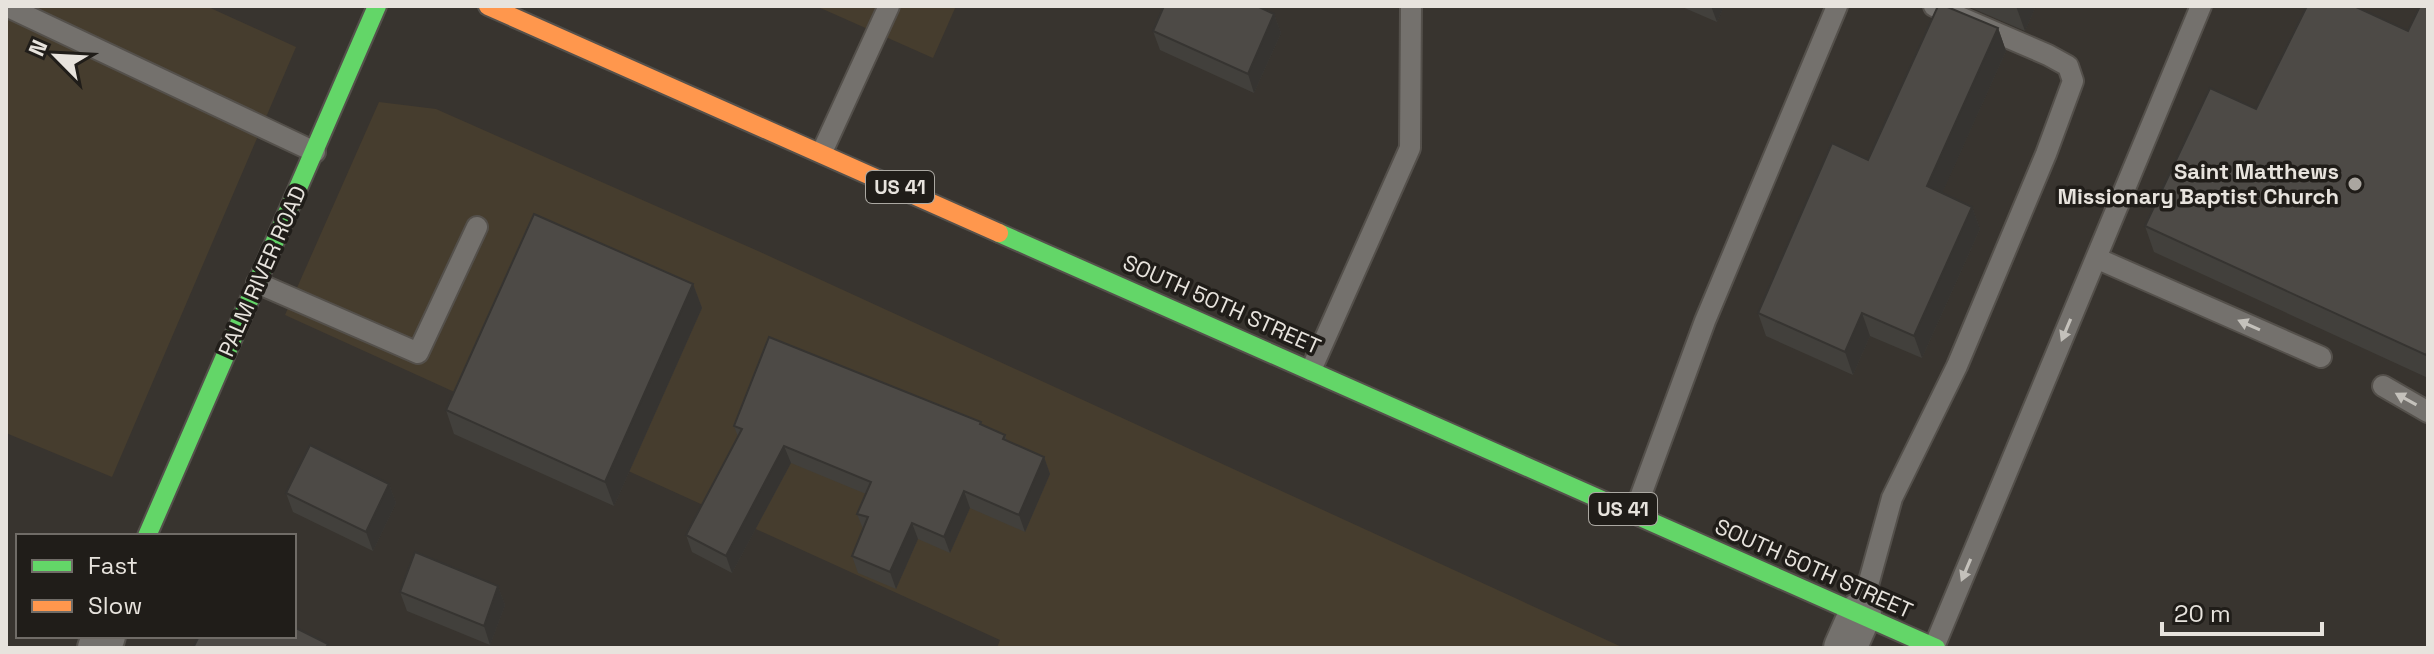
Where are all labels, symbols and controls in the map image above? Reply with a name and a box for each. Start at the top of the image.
north arrow [16,16,96,96]
text: N [22,35,54,60]
place label: Saint Matthews Missionary Baptist Church [2058,157,2339,210]
road number: US 41 [866,171,934,203]
marker: Saint Matthews Missionary Baptist Church [2346,175,2364,193]
street label: PALM RIVER ROAD [212,181,312,361]
street label: SOUTH 50TH STREET [1119,248,1325,360]
one-way arrow [2060,318,2073,342]
one-way arrow [2237,318,2261,332]
one-way arrow [2395,392,2417,406]
road number: US 41 [1589,493,1657,525]
street label: SOUTH 50TH STREET [1711,512,1917,624]
legend [16,534,296,638]
text: Fast [88,550,138,581]
one-way arrow [1959,558,1972,582]
scale bar [2162,586,2322,636]
text: Slow [88,590,142,621]
text: 20 m [2174,598,2231,629]

